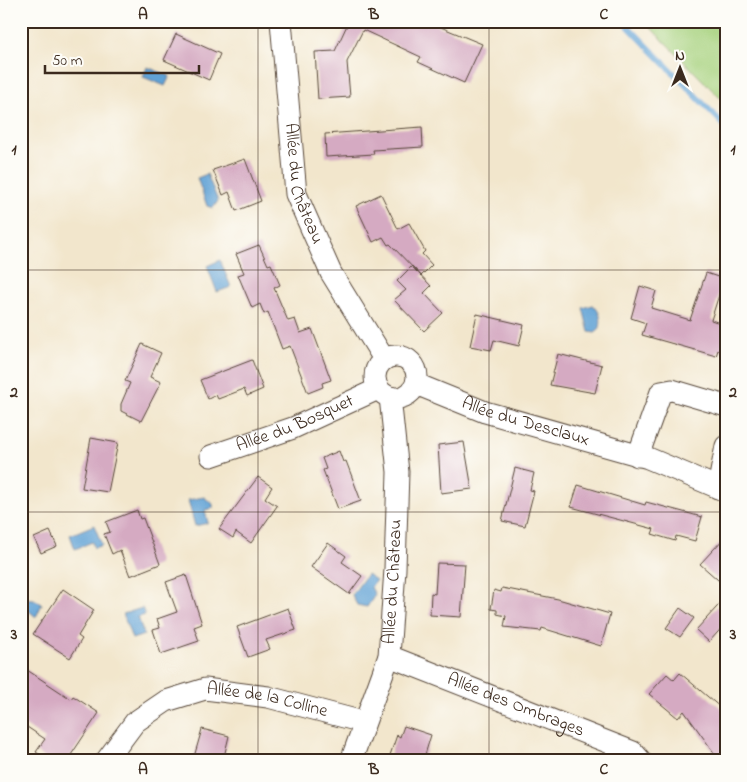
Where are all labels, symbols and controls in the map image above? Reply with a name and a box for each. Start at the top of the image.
text: A [138,3,148,27]
text: B [368,3,380,27]
text: C [600,3,609,27]
scale bar [45,42,199,74]
north arrow [654,42,704,92]
text: N [675,46,685,67]
text: 50 m [52,50,83,72]
street label: Allée du Château [277,122,330,249]
text: 1 [11,138,17,162]
text: 1 [730,138,736,162]
text: 2 [9,381,18,405]
text: 2 [728,381,737,405]
street label: Allée du Bosquet [233,389,358,459]
street label: Allée du Desclaux [457,391,592,454]
street label: Allée du Château [377,519,410,645]
text: 3 [10,623,18,647]
text: 3 [729,623,737,647]
street label: Allée des Ombrages [443,667,588,745]
street label: Allée de la Colline [205,676,331,725]
text: A [138,758,148,782]
text: B [368,758,380,782]
text: C [600,758,609,782]

